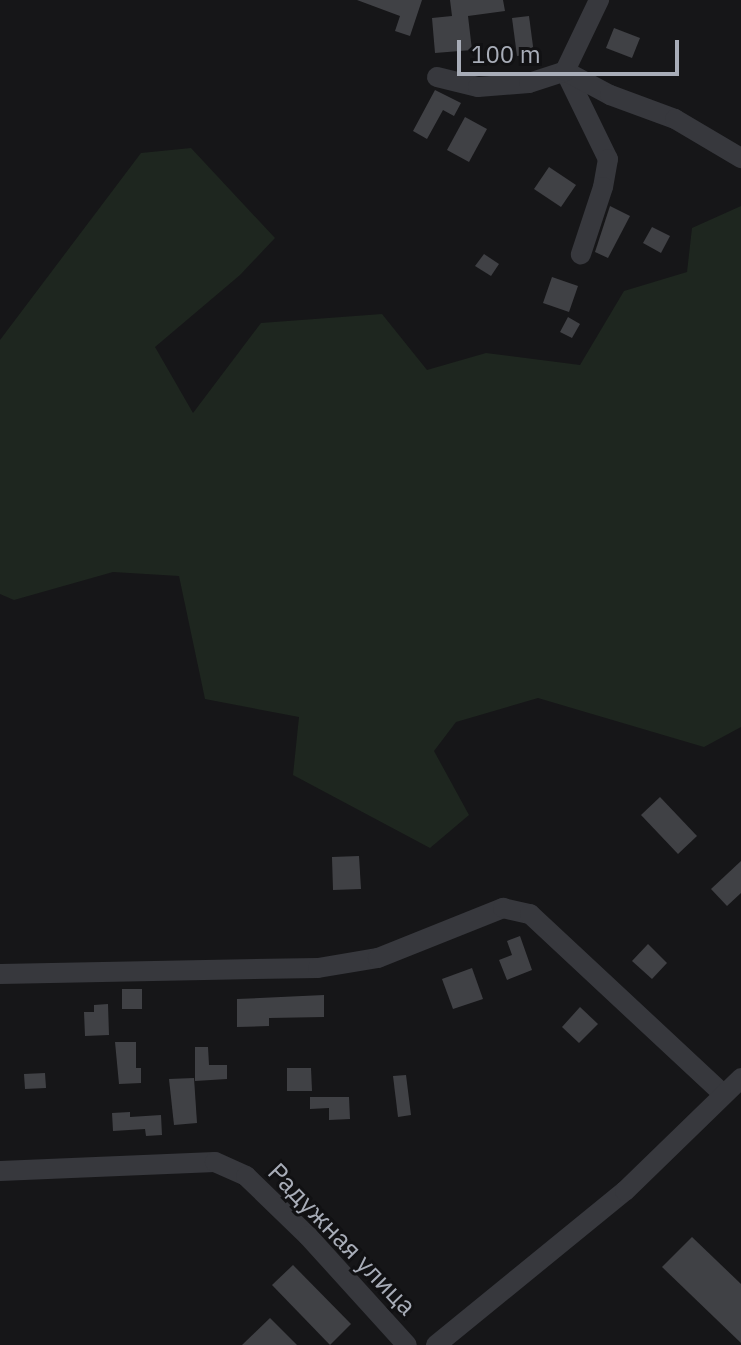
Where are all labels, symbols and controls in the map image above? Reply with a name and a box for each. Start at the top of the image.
scale bar [461,24,683,74]
text: 100 m [471,38,541,70]
street label: Радужная улица [261,1156,423,1322]

